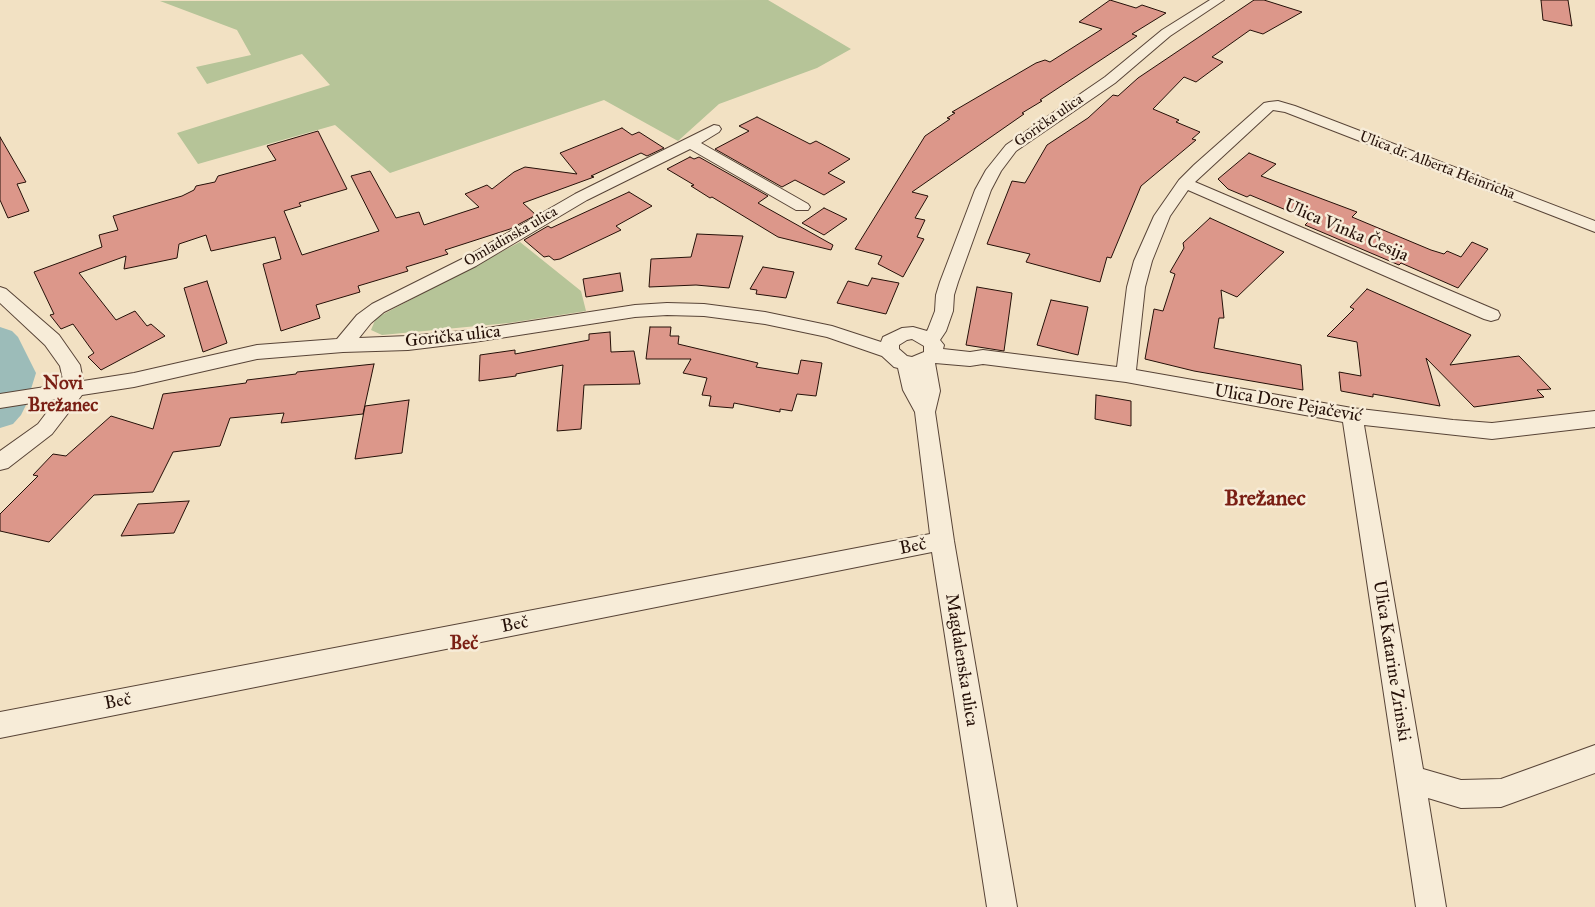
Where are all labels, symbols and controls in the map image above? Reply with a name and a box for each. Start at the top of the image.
street label: Gorička ulica [1011,91,1087,151]
street label: Ulica dr. Alberta Heinricha [1357,128,1517,204]
street label: Ulica Vinka Česija [1280,195,1412,267]
street label: Omladinska ulica [461,203,561,271]
street label: Gorička ulica [404,321,502,353]
district label: Novi Brežanec [28,373,98,417]
street label: Ulica Dore Pejačević [1212,380,1364,428]
district label: Brežanec [1224,487,1306,513]
street label: Beč [898,534,928,560]
street label: Ulica Katarine Zrinski [1368,579,1414,743]
street label: Magdalenska ulica [940,592,982,728]
street label: Beč [500,612,530,638]
district label: Beč [450,633,478,655]
street label: Beč [103,689,133,715]

